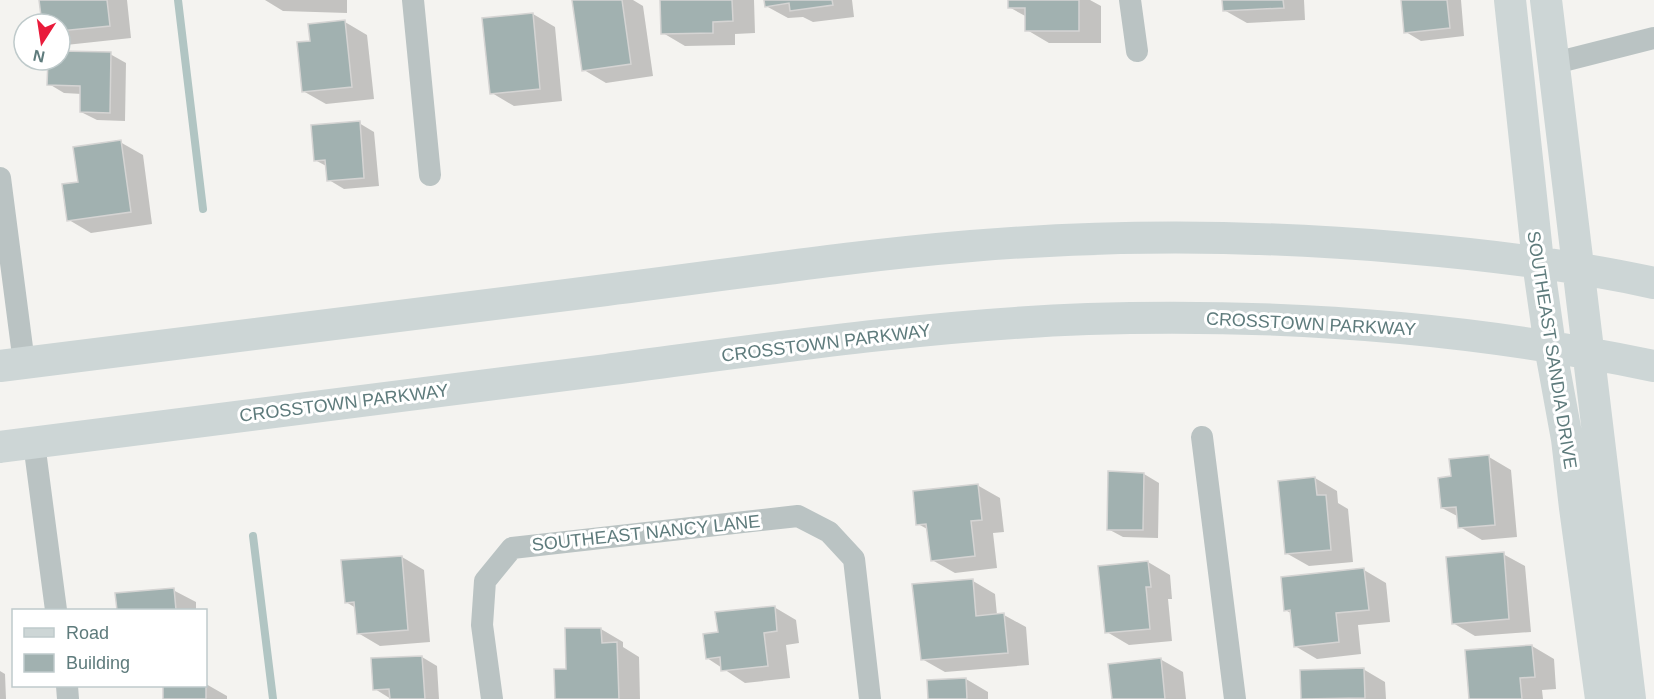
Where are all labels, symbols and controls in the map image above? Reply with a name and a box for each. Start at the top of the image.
north arrow [12,12,72,72]
text: N [32,47,46,66]
street label: SOUTHEAST SANDIA DRIVE [1523,230,1581,470]
street label: CROSSTOWN PARKWAY [1205,309,1417,339]
street label: CROSSTOWN PARKWAY [720,320,932,366]
street label: CROSSTOWN PARKWAY [238,380,450,426]
street label: SOUTHEAST NANCY LANE [531,511,761,555]
legend [12,609,207,687]
text: Road [66,623,109,643]
text: Building [66,653,130,673]

